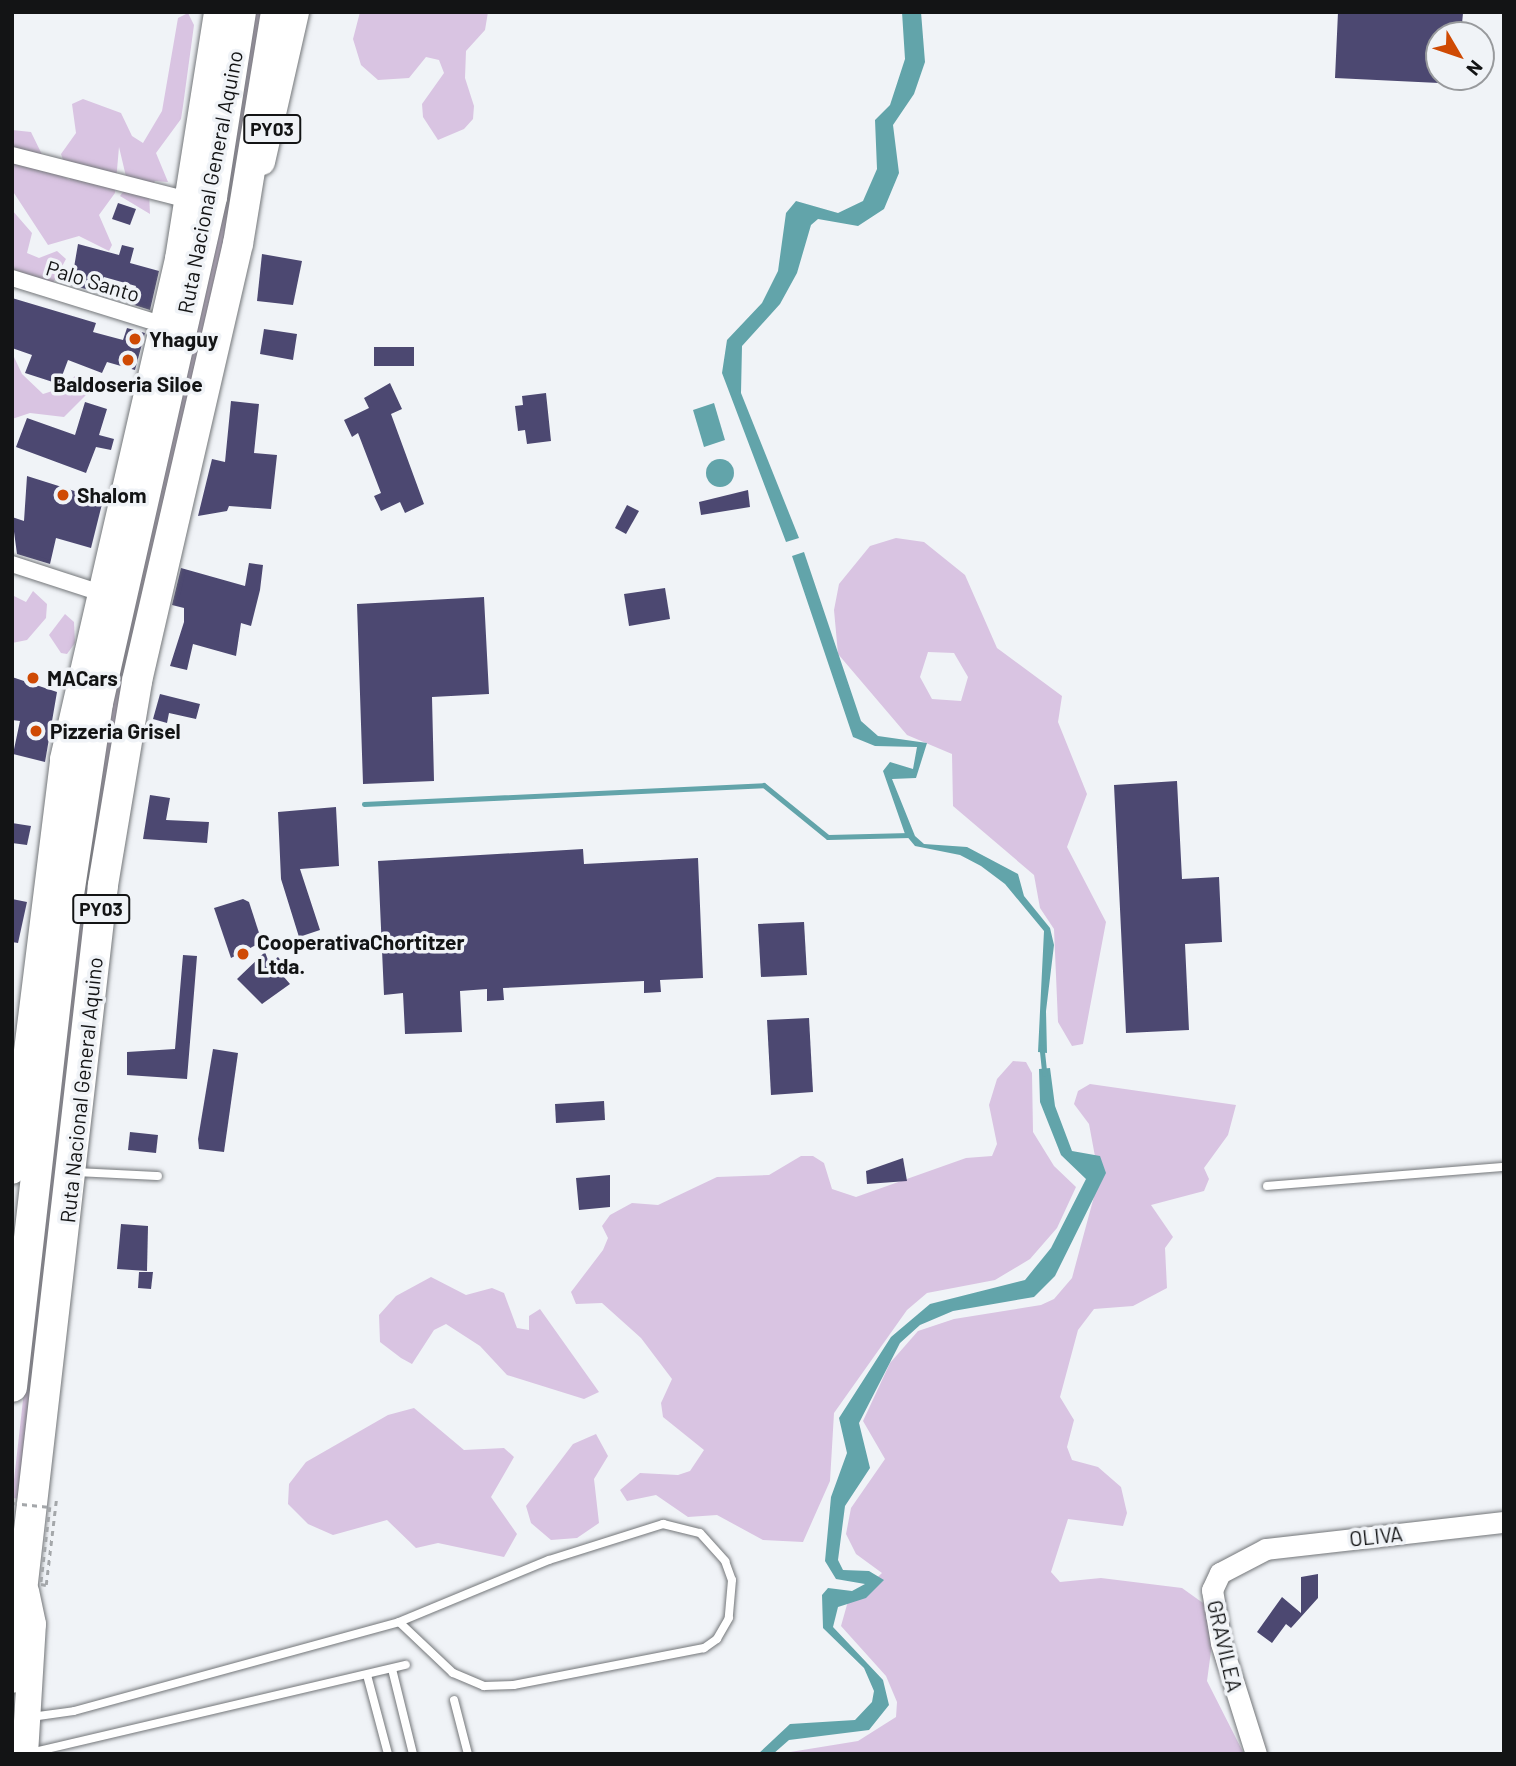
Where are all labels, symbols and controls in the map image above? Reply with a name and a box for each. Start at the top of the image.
north arrow [1425,21,1495,91]
street label: Ruta Nacional General Aquino [172,48,248,316]
text: N [1462,56,1488,80]
road number: PY03 [242,113,302,144]
street label: Palo Santo [43,255,143,307]
place label: Yhaguy [149,326,218,352]
marker: Yhaguy [127,331,143,347]
marker: Baldoseria Siloe [120,352,136,368]
place label: Baldoseria Siloe [53,371,203,397]
place label: Shalom [77,482,146,508]
marker: Shalom [55,487,71,503]
place label: MACars [47,665,118,691]
marker: MACars [25,670,41,686]
place label: Pizzeria Grisel [50,718,181,744]
marker: Pizzeria Grisel [28,723,44,739]
road number: PY03 [71,894,131,925]
place label: CooperativaChortitzer Ltda. [257,929,465,979]
marker: CooperativaChortitzer Ltda. [235,946,251,962]
street label: Ruta Nacional General Aquino [54,956,108,1224]
street label: OLIVA [1348,1521,1404,1551]
street label: GRAVILEA [1202,1598,1248,1694]

